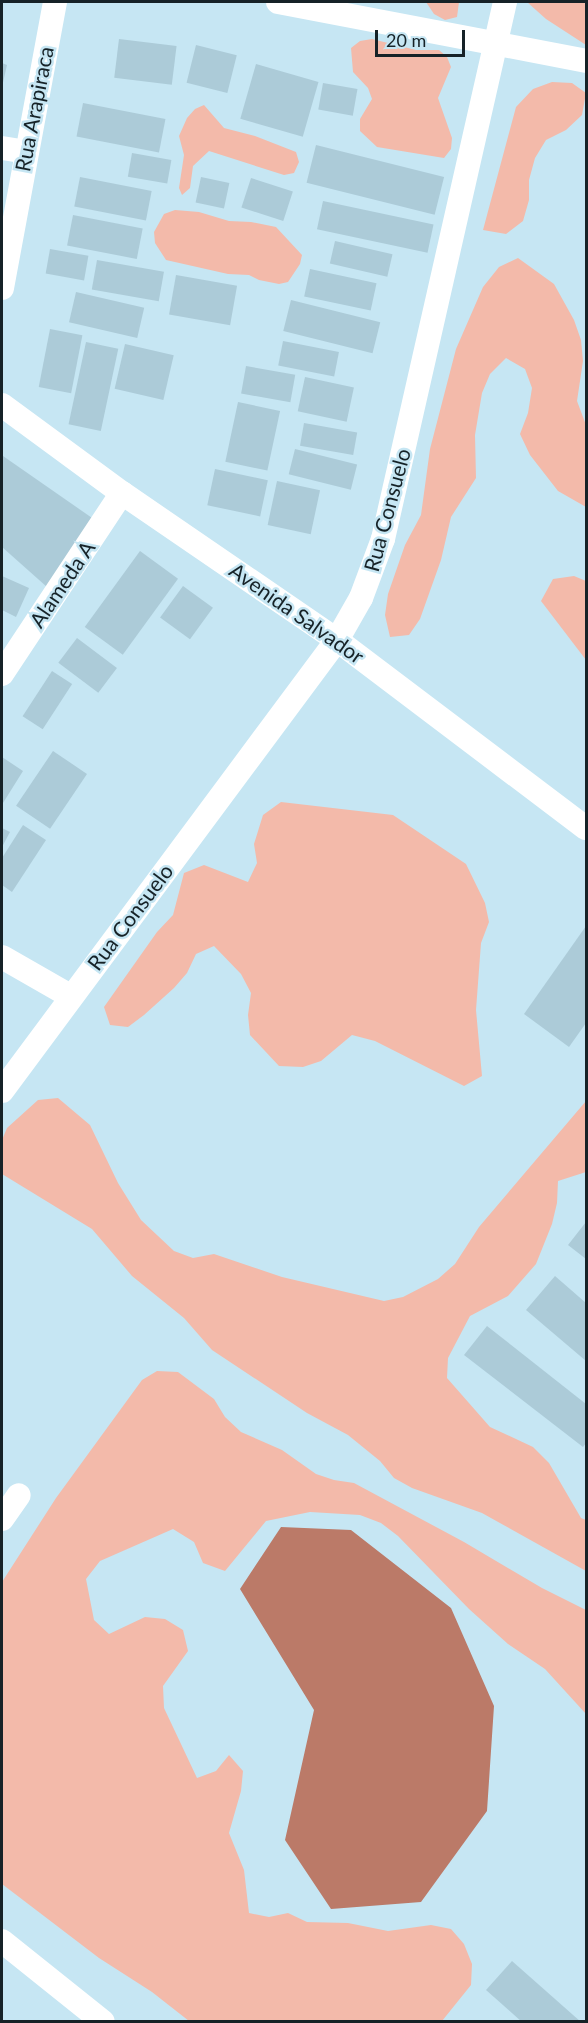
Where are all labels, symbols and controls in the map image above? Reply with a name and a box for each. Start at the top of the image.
scale bar [378,18,468,56]
text: 20 m [386,29,426,51]
street label: Rua Arapiraca [9,44,59,174]
street label: Rua Consuelo [358,446,416,574]
street label: Alameda A [24,536,100,632]
street label: Avenida Salvador [225,557,369,669]
street label: Rua Consuelo [82,859,178,975]

